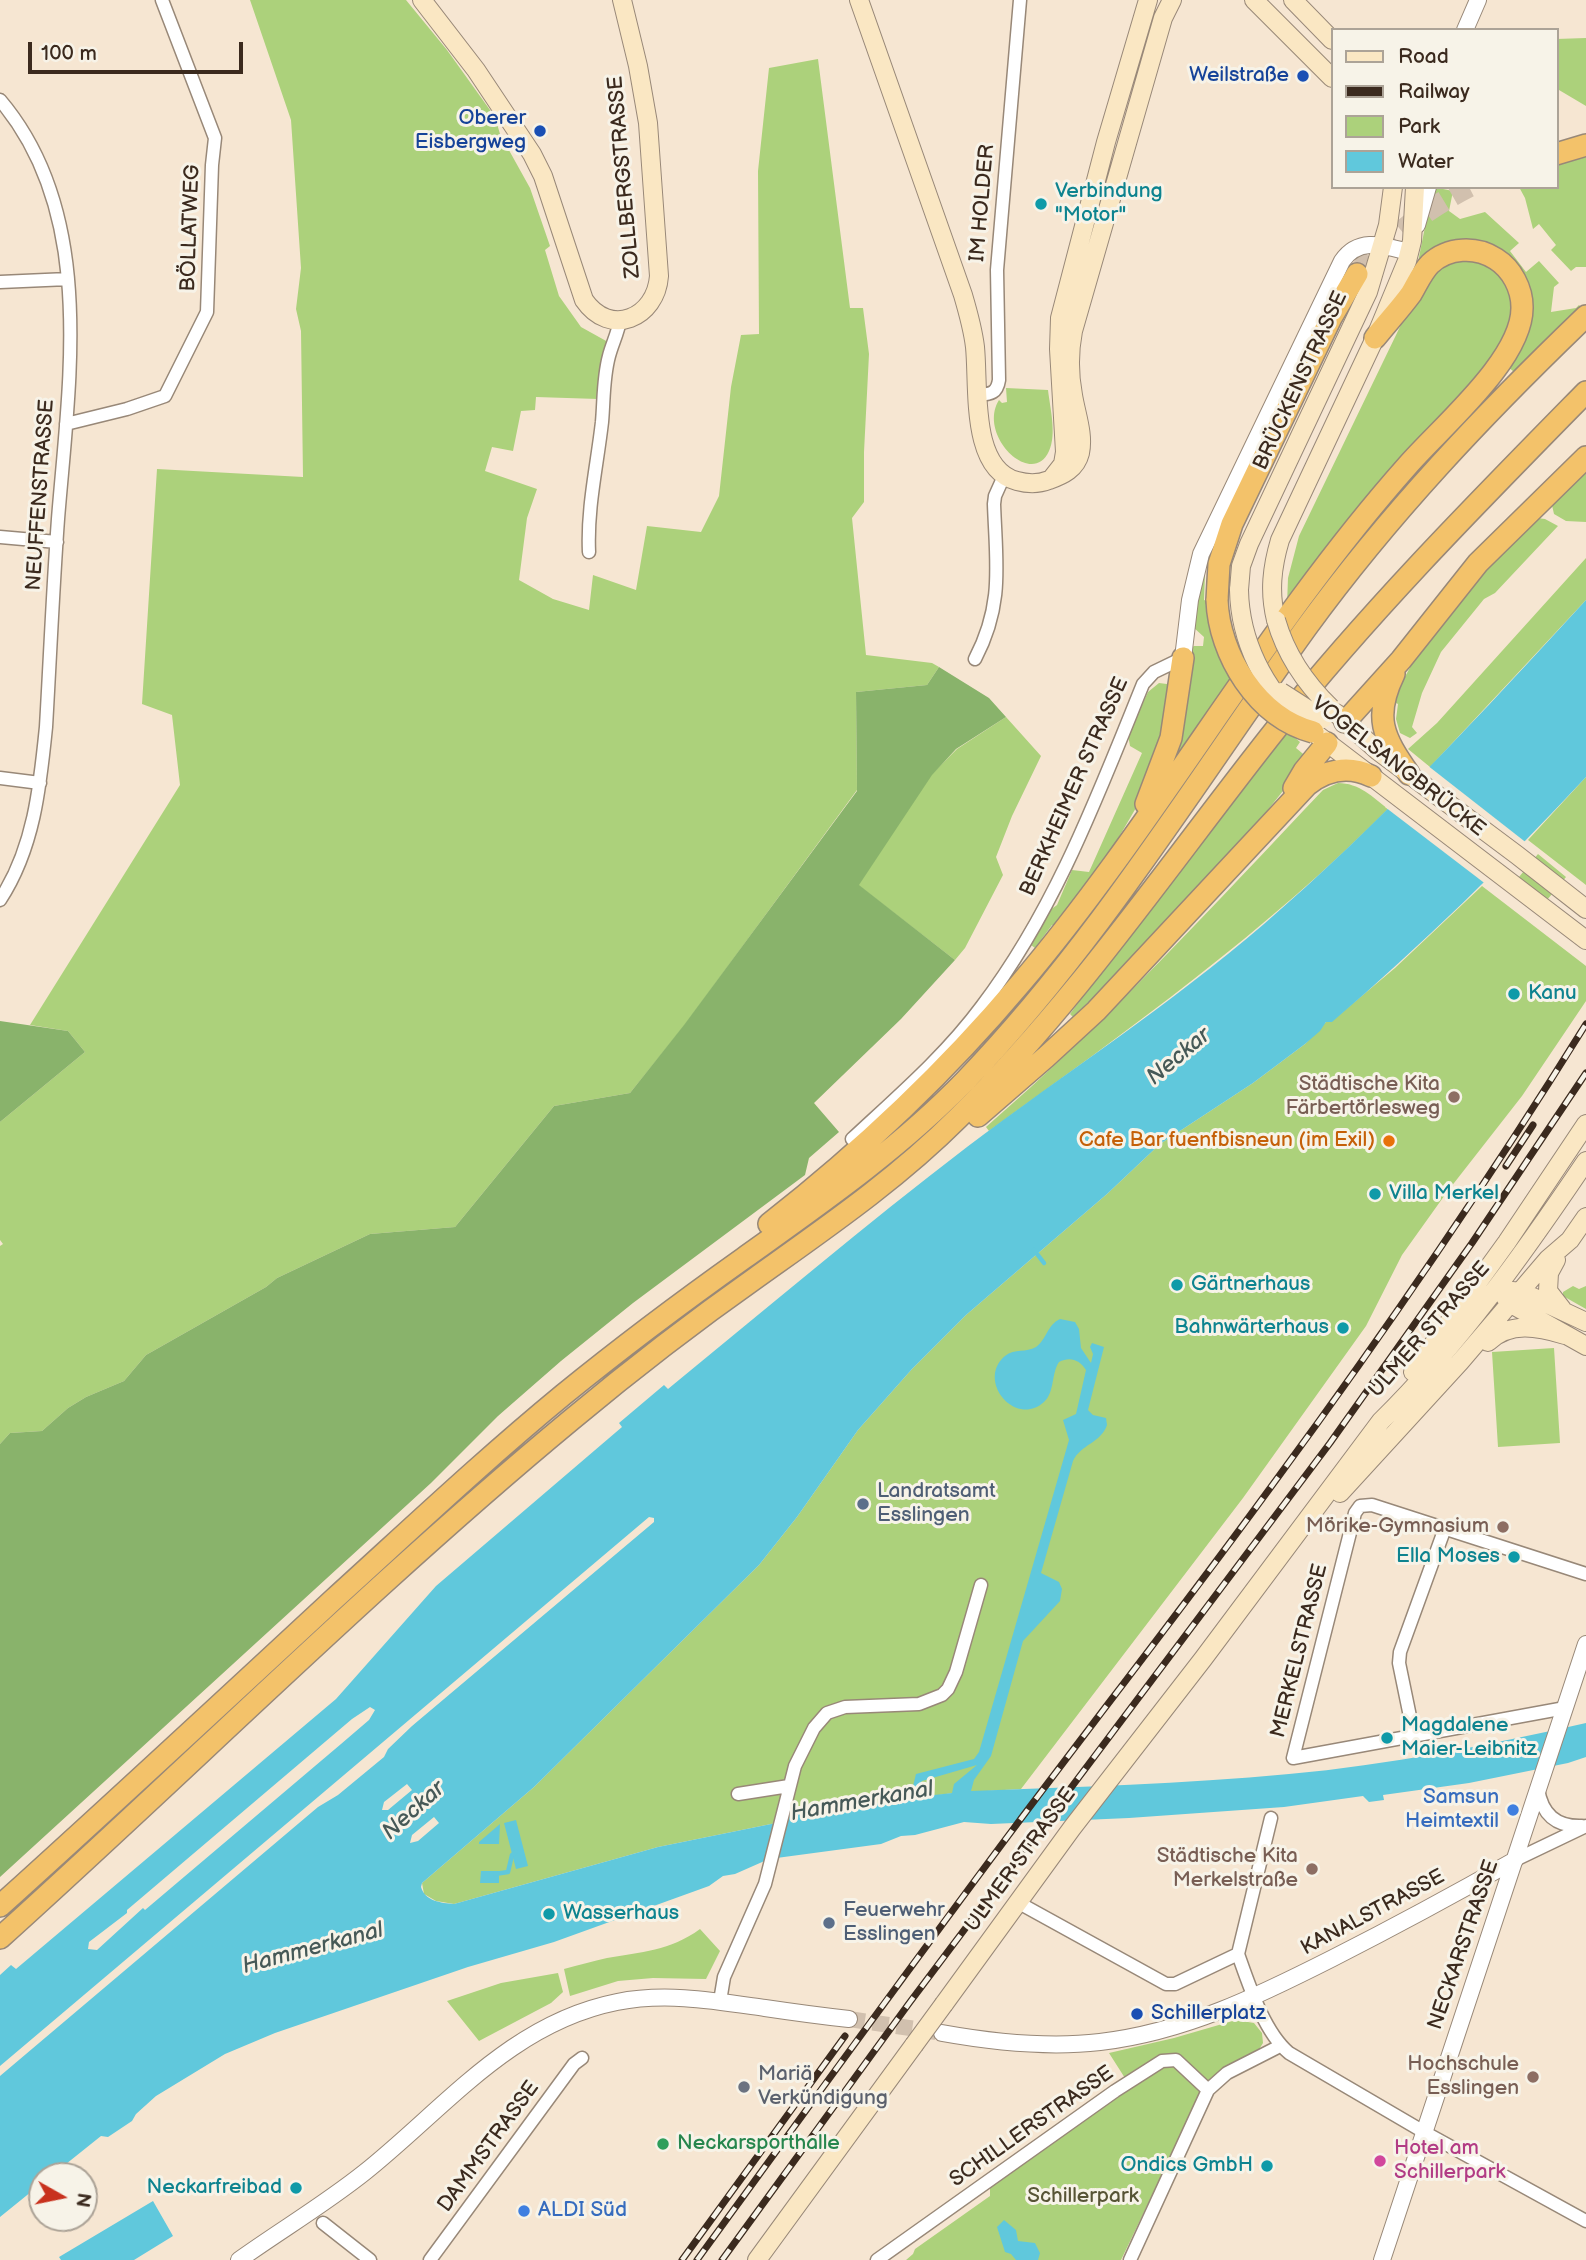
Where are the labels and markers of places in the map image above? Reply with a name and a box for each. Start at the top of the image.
place label: Weilstraße [1189,63,1289,89]
marker: Weilstraße [1295,68,1311,84]
place label: Oberer Eisbergweg [415,106,526,156]
marker: Oberer Eisbergweg [532,123,548,139]
place label: Verbindung "Motor" [1055,179,1163,229]
marker: Verbindung "Motor" [1033,196,1049,212]
place label: Kanu [1528,981,1577,1007]
marker: Kanu [1506,986,1522,1002]
place label: Städtische Kita Färbertörlesweg [1286,1072,1440,1122]
marker: Städtische Kita Färbertörlesweg [1446,1089,1462,1105]
place label: Cafe Bar fuenfbisneun (im Exil) [1079,1128,1375,1154]
marker: Cafe Bar fuenfbisneun (im Exil) [1381,1133,1397,1149]
place label: Villa Merkel [1389,1181,1499,1207]
marker: Villa Merkel [1367,1186,1383,1202]
place label: Gärtnerhaus [1191,1272,1310,1298]
marker: Gärtnerhaus [1169,1277,1185,1293]
place label: Bahnwärterhaus [1174,1315,1329,1341]
marker: Bahnwärterhaus [1335,1320,1351,1336]
place label: Landratsamt Esslingen [877,1479,996,1529]
marker: Landratsamt Esslingen [855,1496,871,1512]
place label: Mörike-Gymnasium [1306,1514,1489,1540]
marker: Mörike-Gymnasium [1495,1519,1511,1535]
place label: Ella Moses [1396,1544,1500,1570]
marker: Ella Moses [1506,1549,1522,1565]
place label: Magdalene Maier-Leibnitz [1401,1713,1537,1763]
marker: Magdalene Maier-Leibnitz [1379,1730,1395,1746]
place label: Samsun Heimtextil [1405,1785,1499,1835]
marker: Samsun Heimtextil [1505,1802,1521,1818]
place label: Städtische Kita Merkelstraße [1157,1844,1298,1894]
marker: Städtische Kita Merkelstraße [1304,1861,1320,1877]
place label: Feuerwehr Esslingen [843,1898,945,1948]
place label: Wasserhaus [563,1901,679,1927]
marker: Wasserhaus [541,1906,557,1922]
marker: Feuerwehr Esslingen [821,1915,837,1931]
place label: Schillerplatz [1151,2001,1266,2027]
marker: Schillerplatz [1129,2006,1145,2022]
place label: Hochschule Esslingen [1407,2052,1519,2102]
place label: Mariä Verkündigung [758,2062,888,2112]
marker: Hochschule Esslingen [1525,2069,1541,2085]
marker: Mariä Verkündigung [736,2079,752,2095]
place label: Neckarsporthalle [677,2131,840,2157]
marker: Neckarsporthalle [655,2136,671,2152]
place label: Hotel am Schillerpark [1394,2136,1506,2186]
place label: Ondics GmbH [1120,2153,1253,2179]
marker: Hotel am Schillerpark [1372,2153,1388,2169]
marker: Ondics GmbH [1259,2158,1275,2174]
place label: Neckarfreibad [146,2175,282,2201]
marker: Neckarfreibad [288,2180,304,2196]
place label: ALDI Süd [538,2198,627,2224]
marker: ALDI Süd [516,2203,532,2219]

